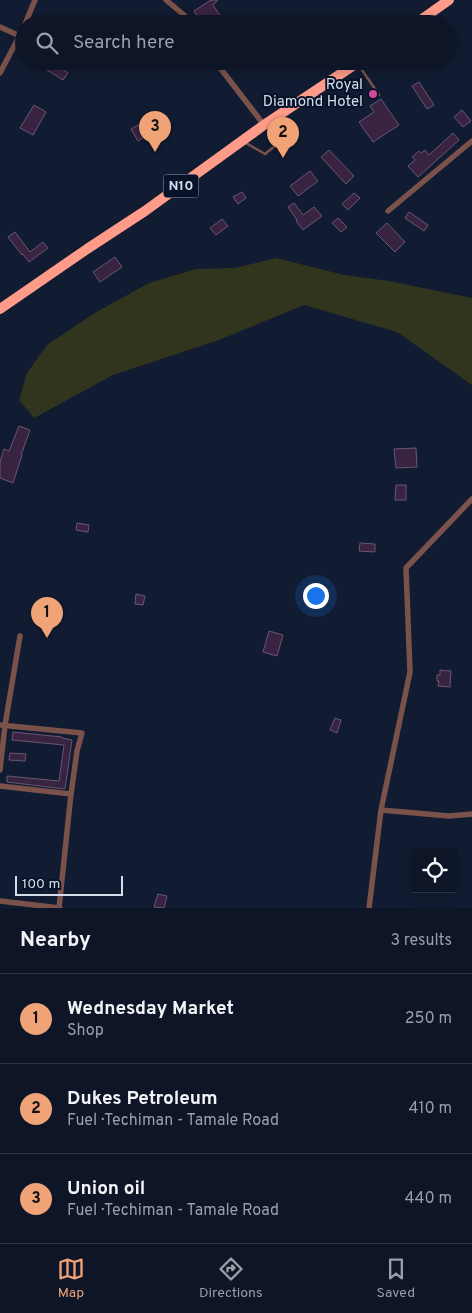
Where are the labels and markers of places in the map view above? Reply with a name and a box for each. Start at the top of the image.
place label: Royal Diamond Hotel [263,76,363,112]
marker: Royal Diamond Hotel [367,88,379,100]
pin: 3 [139,111,171,152]
pin: 2 [267,117,299,158]
pin: 1 [31,597,63,638]

